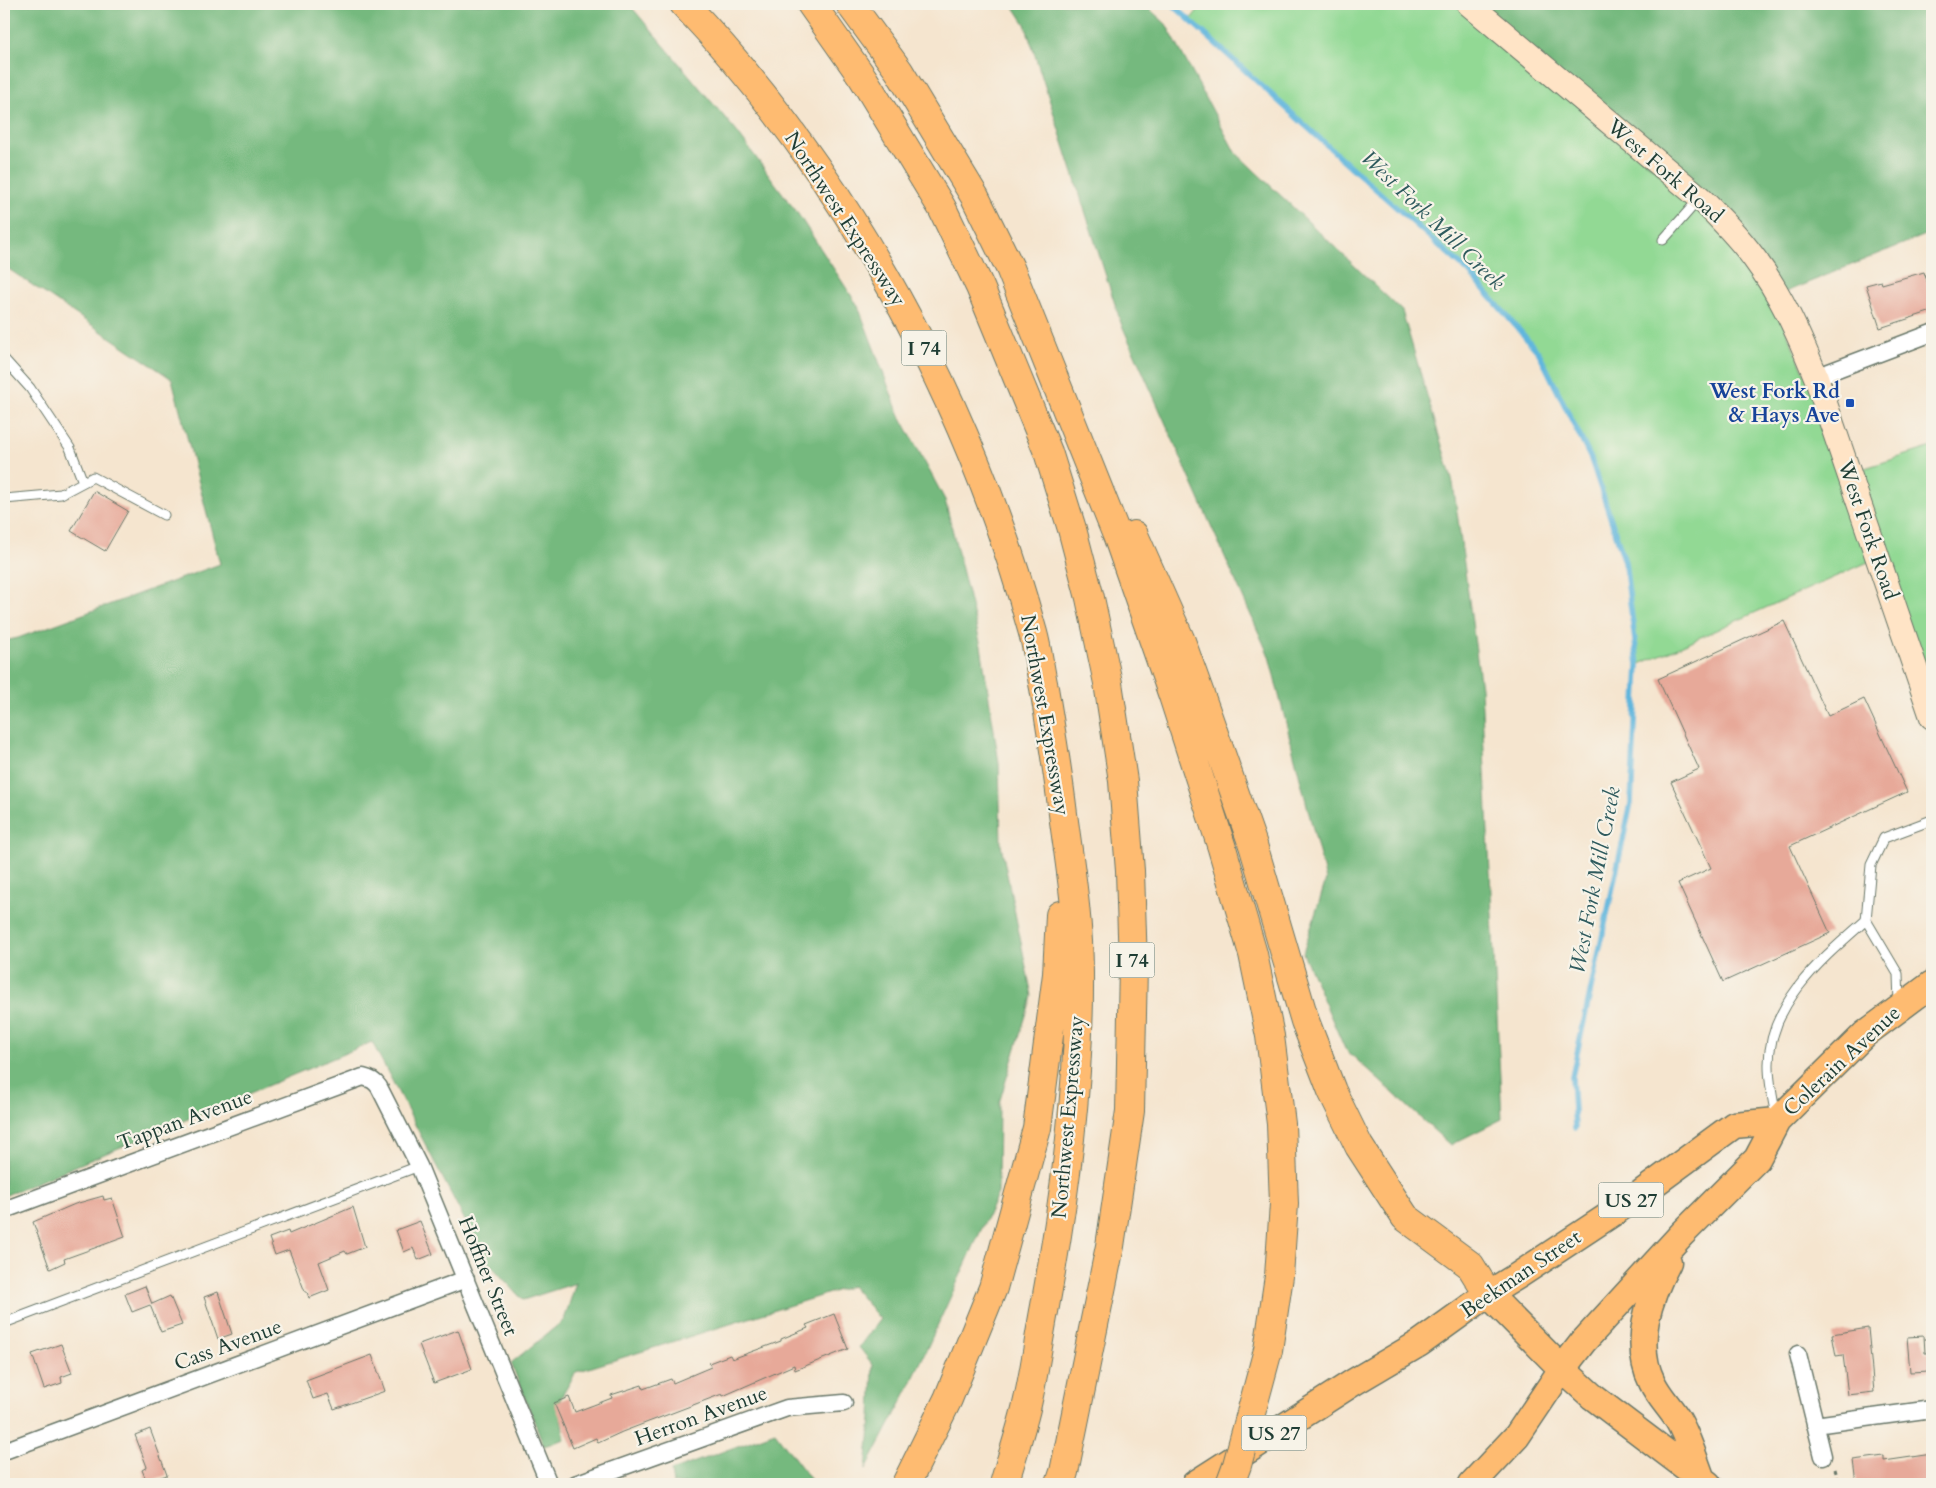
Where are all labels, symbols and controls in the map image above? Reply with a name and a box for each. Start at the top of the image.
street label: West Fork Road [1600,111,1730,230]
street label: Northwest Expressway [777,126,913,312]
water label: West Fork Mill Creek [1354,143,1512,297]
road number: I 74 [902,330,946,366]
place label: West Fork Rd & Hays Ave [1708,377,1840,430]
marker: West Fork Rd & Hays Ave [1844,397,1856,409]
street label: West Fork Road [1830,455,1905,604]
street label: Northwest Expressway [1013,612,1077,818]
water label: West Fork Mill Creek [1562,784,1628,976]
road number: I 74 [1110,942,1154,978]
street label: Colerain Avenue [1777,999,1907,1123]
street label: Northwest Expressway [1045,1014,1091,1220]
street label: Tappan Avenue [114,1082,256,1158]
road number: US 27 [1598,1182,1664,1218]
street label: Hoffner Street [451,1212,525,1341]
street label: Beekman Street [1455,1223,1587,1325]
street label: Cass Avenue [170,1312,286,1378]
street label: Herron Avenue [631,1379,771,1453]
road number: US 27 [1242,1416,1306,1450]

